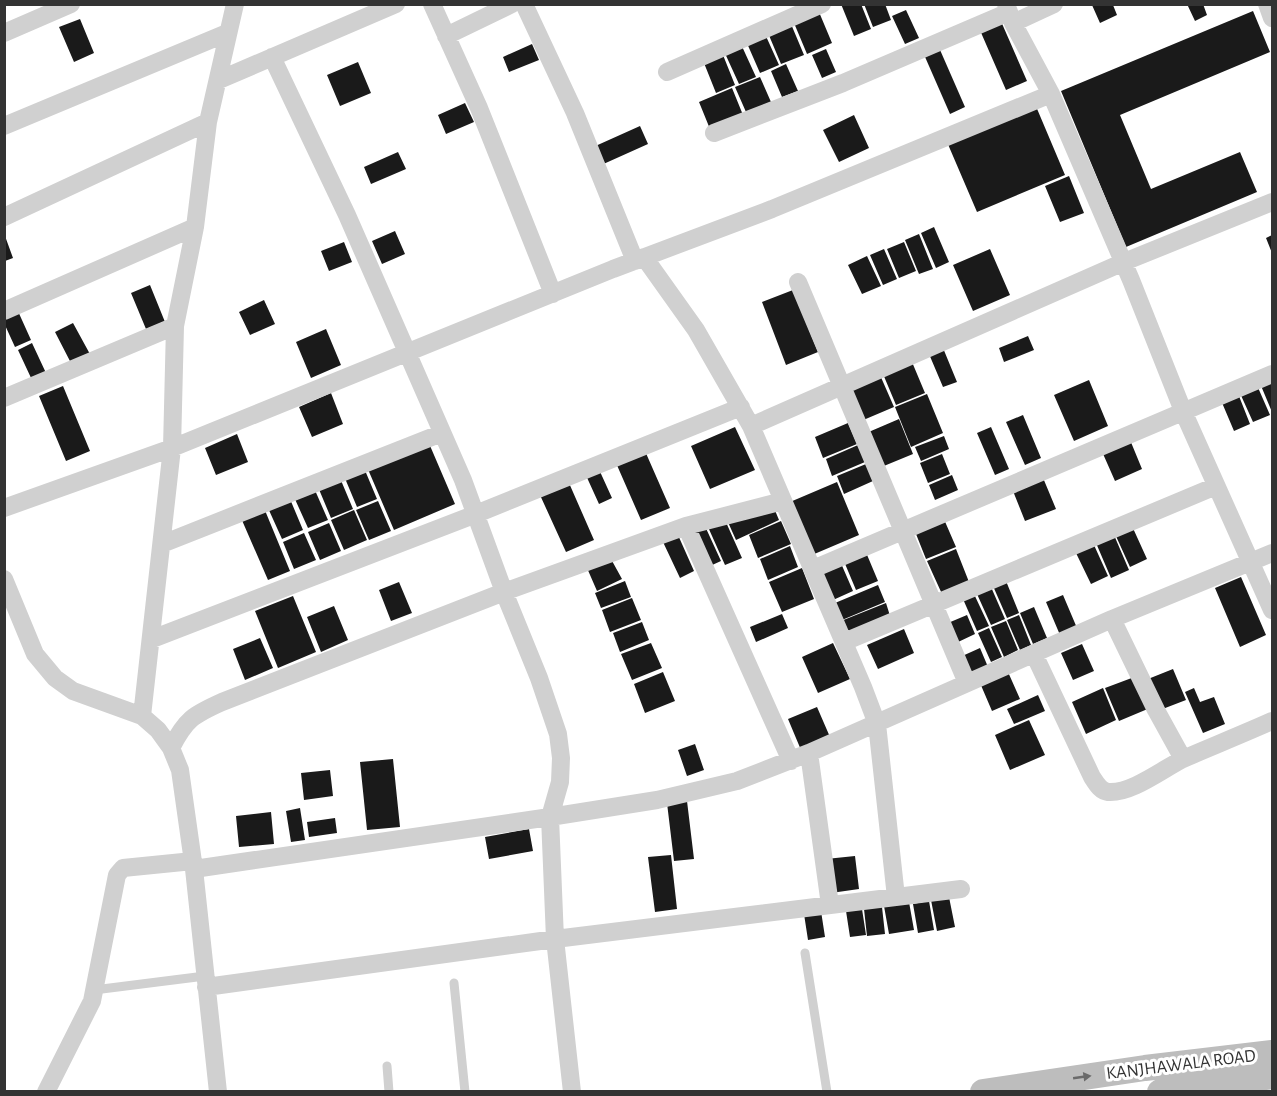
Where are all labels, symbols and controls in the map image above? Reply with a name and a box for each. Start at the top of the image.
street label: KANJHAWALA ROAD [1105,1047,1257,1083]
one-way arrow [1073,1072,1092,1081]

